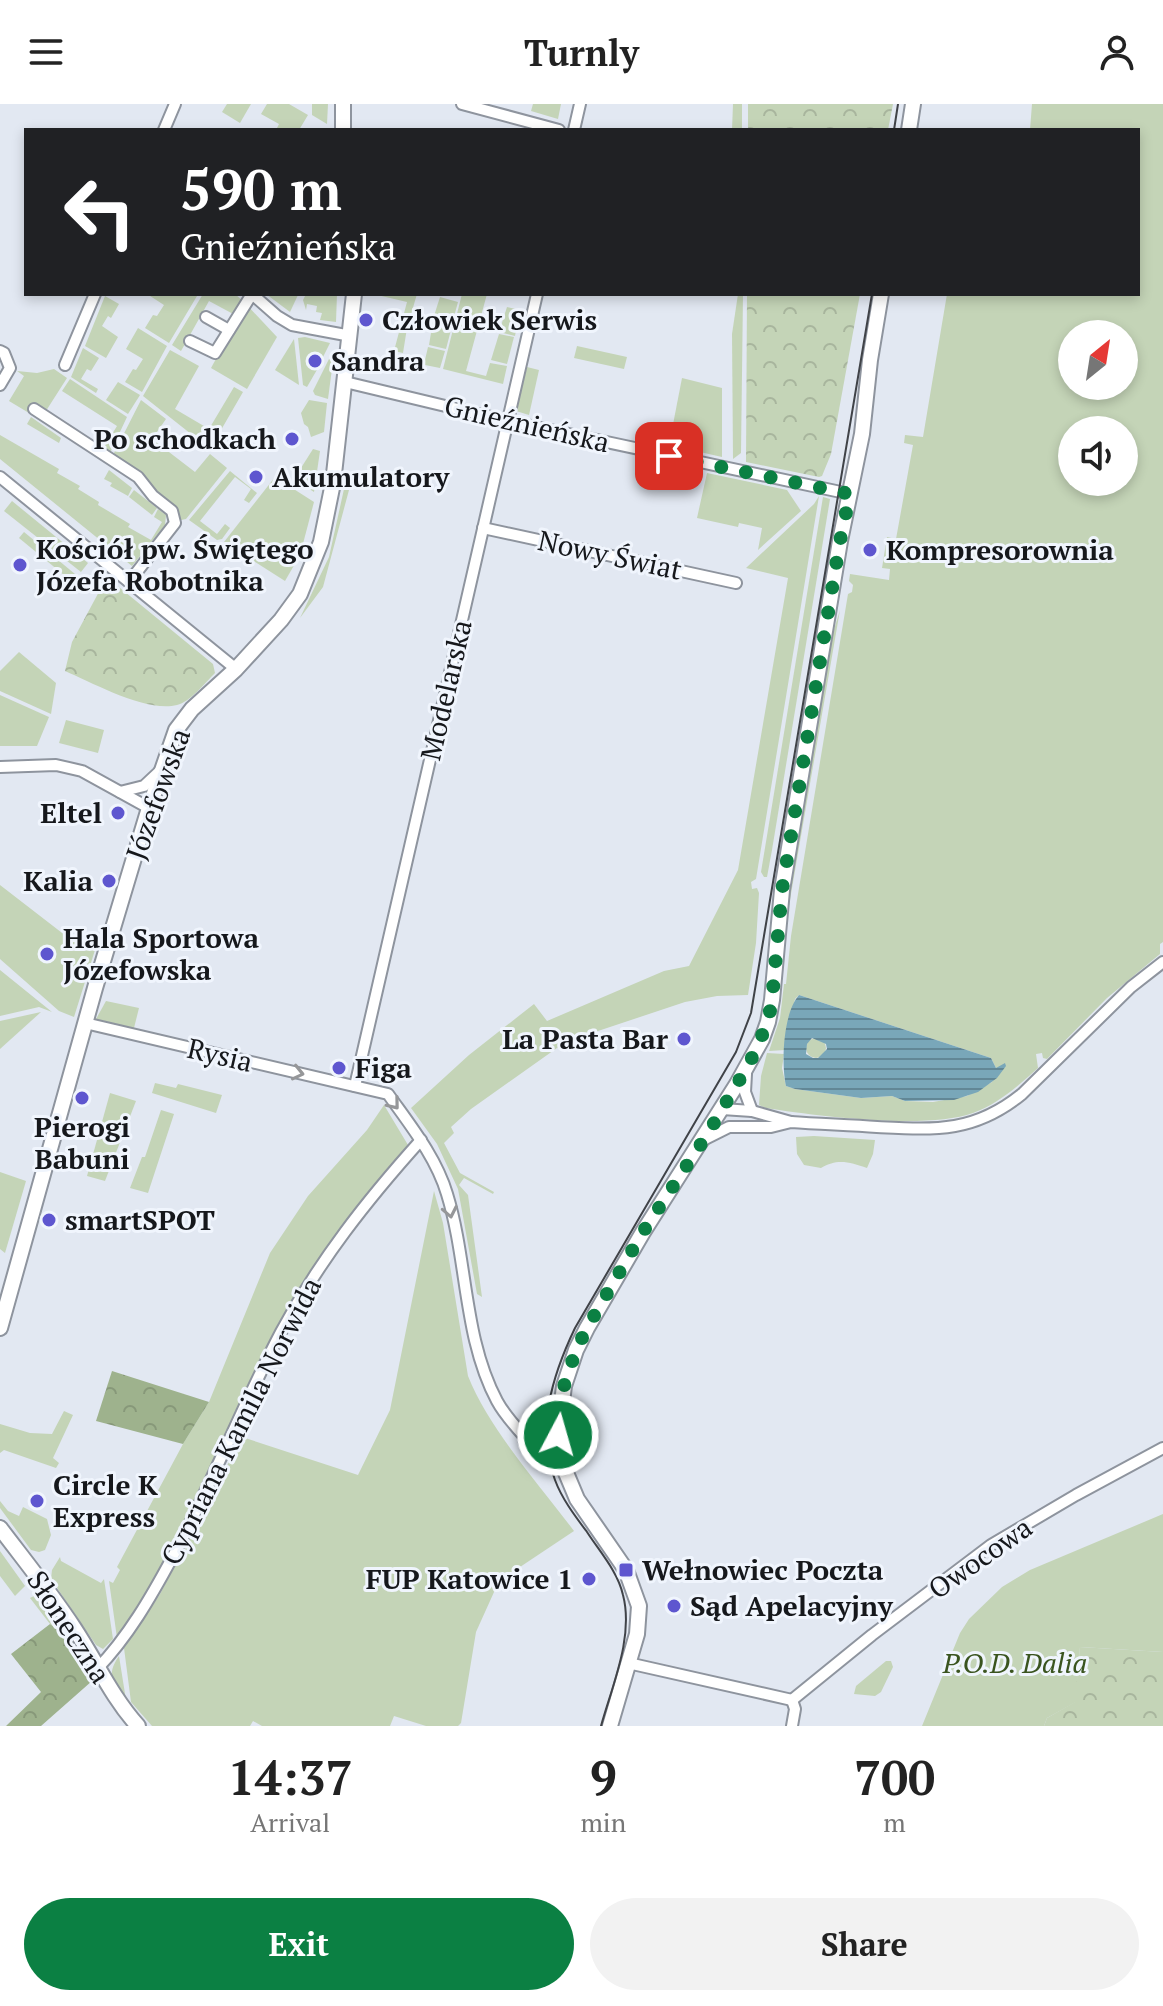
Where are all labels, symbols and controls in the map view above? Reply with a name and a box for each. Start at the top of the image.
text: Turnly [524,29,639,76]
icon: menu [24,30,68,74]
icon: person [1095,30,1139,74]
text: 590 m [180,152,342,226]
icon: left [48,160,152,264]
text: Gnieźnieńska [180,223,396,270]
place label: Człowiek Serwis [382,301,597,338]
marker: Człowiek Serwis [357,311,375,329]
north arrow [1058,320,1138,400]
map controls [1058,320,1138,496]
place label: Sandra [331,342,425,379]
marker: Sandra [306,352,324,370]
street label: Gnieźnieńska [441,387,613,460]
button: sound [1058,416,1138,496]
place label: Po schodkach [94,420,276,457]
pin [635,422,703,490]
marker: Po schodkach [283,430,301,448]
icon: arrive [647,434,691,478]
place label: Akumulatory [272,458,450,495]
marker: Akumulatory [247,468,265,486]
street label: Nowy Świat [535,521,686,588]
place label: Kościół pw. Świętego Józefa Robotnika [36,530,314,599]
place label: Kompresorownia [886,531,1114,568]
marker: Kompresorownia [861,541,879,559]
marker: Kościół pw. Świętego Józefa Robotnika [11,556,29,574]
street label: Modelarska [411,616,480,764]
street label: Józefowska [117,723,198,865]
place label: Eltel [40,794,102,831]
marker: Eltel [109,804,127,822]
place label: Kalia [23,862,93,899]
marker: Kalia [100,872,118,890]
place label: Hala Sportowa Józefowska [63,919,259,988]
marker: Hala Sportowa Józefowska [38,945,56,963]
place label: La Pasta Bar [502,1020,668,1057]
street label: Rysia [184,1029,256,1080]
marker: La Pasta Bar [675,1030,693,1048]
place label: Figa [355,1049,412,1086]
marker: Figa [330,1059,348,1077]
one-way arrow [290,1064,304,1081]
marker: Pierogi Babuni [73,1089,91,1107]
one-way arrow [384,1095,399,1110]
place label: Pierogi Babuni [34,1108,130,1177]
place label: smartSPOT [65,1201,215,1238]
one-way arrow [441,1205,458,1218]
marker: smartSPOT [40,1211,58,1229]
street label: Cypriana Kamila Norwida [152,1271,329,1571]
position arrow [516,1393,600,1477]
place label: Circle K Express [53,1466,158,1535]
marker: Circle K Express [28,1492,46,1510]
street label: Owocowa [921,1508,1039,1607]
place label: Wełnowiec Poczta [642,1551,884,1588]
place label: FUP Katowice 1 [366,1560,573,1597]
marker: Wełnowiec Poczta [617,1561,635,1579]
street label: Słoneczna [19,1563,120,1690]
marker: FUP Katowice 1 [580,1570,598,1588]
place label: Sąd Apelacyjny [690,1587,894,1624]
marker: Sąd Apelacyjny [665,1597,683,1615]
park label: P.O.D. Dalia [942,1644,1087,1681]
text: 14:37 [228,1745,353,1809]
text: 9 [590,1745,617,1809]
text: 700 [854,1745,935,1809]
text: Arrival [250,1805,330,1839]
text: min [580,1805,626,1839]
text: m [883,1805,906,1839]
button: Exit [24,1898,574,1990]
button: Share [590,1898,1139,1990]

